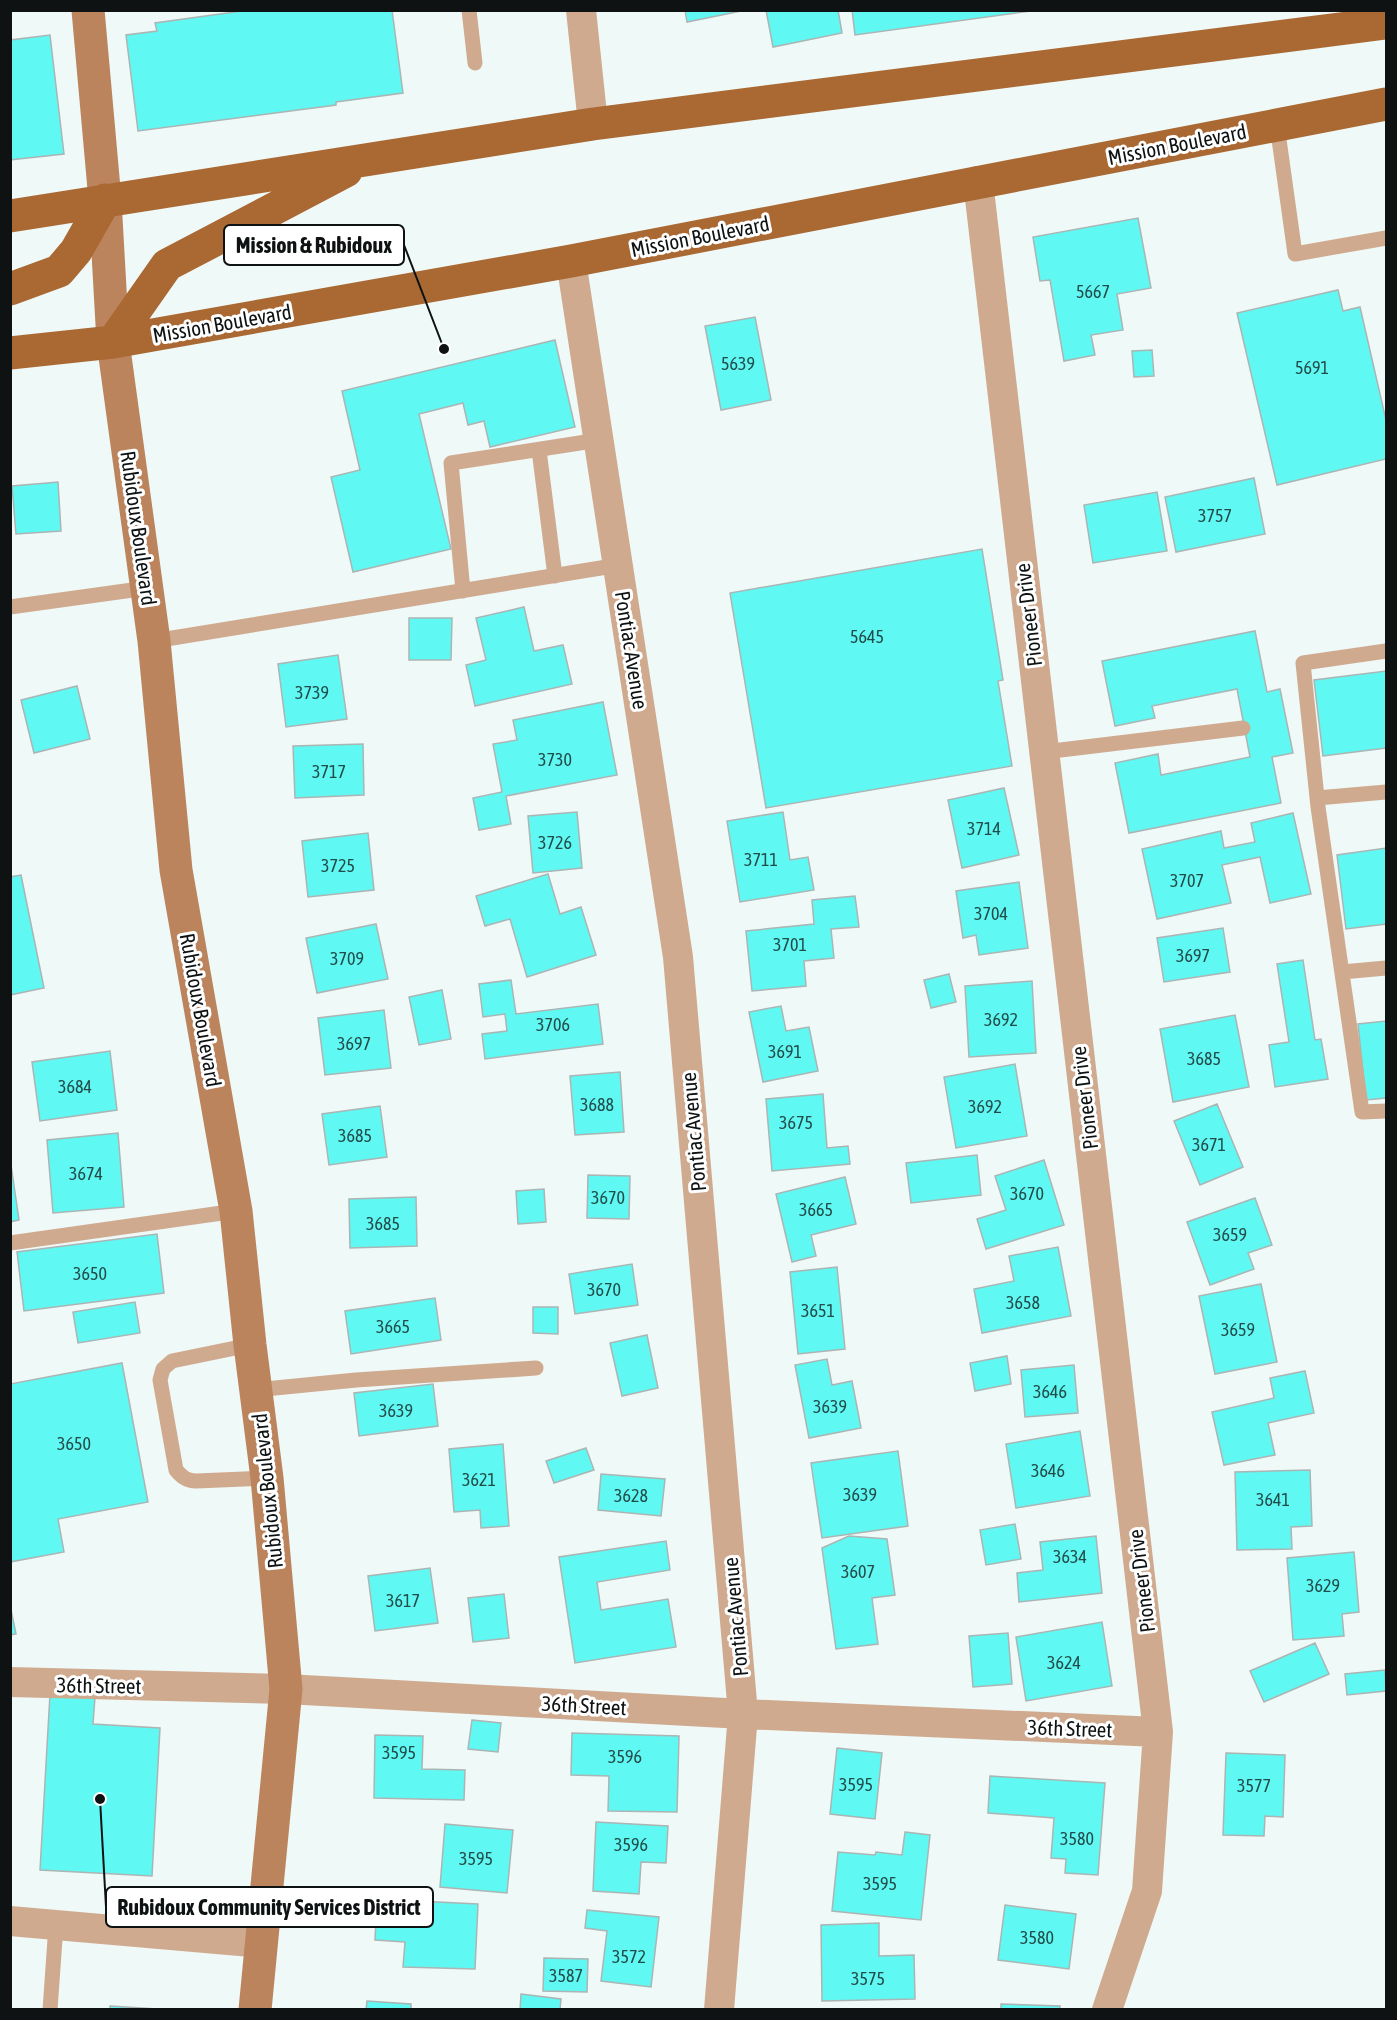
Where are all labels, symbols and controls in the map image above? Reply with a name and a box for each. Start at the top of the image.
street label: Mission Boulevard [1106,119,1248,169]
street label: Mission Boulevard [629,211,771,261]
callout: Mission & Rubidoux [224,225,404,265]
text: Mission & Rubidoux [236,232,392,258]
house number: 5667 [1076,281,1110,302]
street label: Mission Boulevard [151,299,293,347]
house number: 5639 [721,353,755,374]
house number: 5691 [1295,357,1329,378]
street label: Rubidoux Boulevard [116,449,162,607]
house number: 3757 [1198,505,1232,526]
street label: Pioneer Drive [1010,562,1046,668]
street label: Pontiac Avenue [611,589,653,711]
house number: 5645 [850,626,884,647]
house number: 3739 [295,682,329,703]
house number: 3730 [538,749,572,770]
house number: 3717 [312,761,346,782]
house number: 3714 [967,818,1001,839]
house number: 3726 [538,832,572,853]
house number: 3711 [744,849,778,870]
house number: 3725 [321,855,355,876]
house number: 3707 [1170,870,1204,891]
house number: 3704 [974,903,1008,924]
street label: Rubidoux Boulevard [176,931,226,1089]
house number: 3701 [773,934,807,955]
house number: 3697 [1176,945,1210,966]
house number: 3709 [330,948,364,969]
house number: 3692 [984,1009,1018,1030]
house number: 3706 [536,1014,570,1035]
house number: 3697 [337,1033,371,1054]
house number: 3691 [768,1041,802,1062]
street label: Pioneer Drive [1066,1045,1102,1151]
house number: 3685 [1187,1048,1221,1069]
street label: Pontiac Avenue [676,1071,710,1193]
house number: 3684 [58,1076,92,1097]
house number: 3688 [580,1094,614,1115]
house number: 3692 [968,1096,1002,1117]
house number: 3675 [779,1112,813,1133]
house number: 3685 [338,1125,372,1146]
house number: 3671 [1192,1134,1226,1155]
house number: 3674 [69,1163,103,1184]
house number: 3670 [1010,1183,1044,1204]
house number: 3670 [591,1187,625,1208]
house number: 3665 [799,1199,833,1220]
house number: 3685 [366,1213,400,1234]
house number: 3659 [1213,1224,1247,1245]
house number: 3650 [73,1263,107,1284]
house number: 3670 [587,1279,621,1300]
house number: 3658 [1006,1292,1040,1313]
house number: 3651 [801,1300,835,1321]
house number: 3665 [376,1316,410,1337]
house number: 3659 [1221,1319,1255,1340]
house number: 3646 [1033,1381,1067,1402]
house number: 3639 [813,1396,847,1417]
house number: 3639 [379,1400,413,1421]
street label: Rubidoux Boulevard [247,1412,287,1570]
house number: 3650 [57,1433,91,1454]
house number: 3646 [1031,1460,1065,1481]
house number: 3621 [462,1469,496,1490]
house number: 3639 [843,1484,877,1505]
house number: 3628 [614,1485,648,1506]
house number: 3641 [1256,1489,1290,1510]
street label: Pioneer Drive [1123,1528,1159,1634]
house number: 3634 [1053,1546,1087,1567]
street label: Pontiac Avenue [718,1556,752,1678]
house number: 3607 [841,1561,875,1582]
house number: 3629 [1306,1575,1340,1596]
house number: 3617 [386,1590,420,1611]
house number: 3624 [1047,1652,1081,1673]
street label: 36th Street [56,1672,142,1698]
street label: 36th Street [541,1691,627,1719]
street label: 36th Street [1027,1715,1113,1741]
house number: 3595 [382,1742,416,1763]
house number: 3596 [608,1746,642,1767]
house number: 3595 [839,1774,873,1795]
house number: 3577 [1237,1775,1271,1796]
house number: 3580 [1060,1828,1094,1849]
house number: 3596 [614,1834,648,1855]
house number: 3595 [459,1848,493,1869]
house number: 3595 [863,1873,897,1894]
callout: Rubidoux Community Services District [106,1887,433,1927]
text: Rubidoux Community Services District [117,1894,421,1920]
house number: 3580 [1020,1927,1054,1948]
house number: 3572 [612,1946,646,1967]
house number: 3587 [549,1965,583,1986]
house number: 3575 [851,1968,885,1989]

